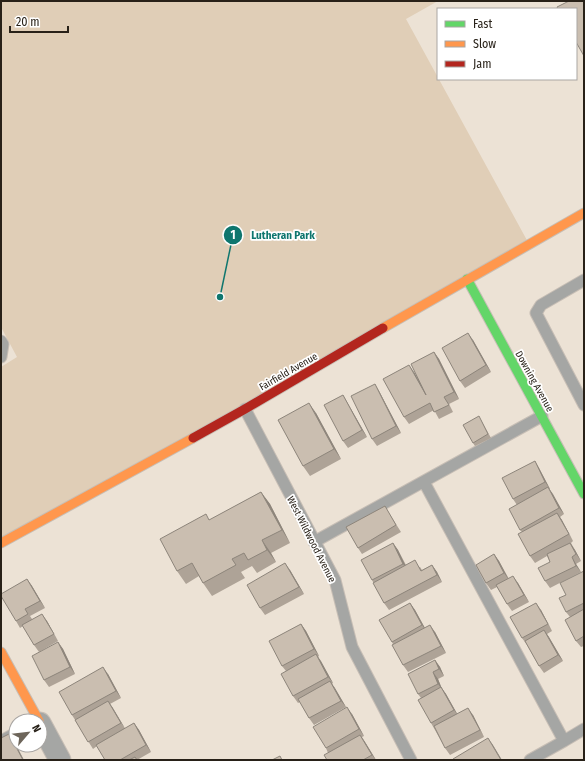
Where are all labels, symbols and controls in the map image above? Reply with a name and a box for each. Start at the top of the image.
scale bar [10,8,68,34]
legend [437,8,577,80]
text: 20 m [16,15,40,29]
text: Fast [473,17,492,31]
text: Slow [473,37,496,51]
text: Jam [473,57,491,71]
callout: Lutheran Park [223,224,323,247]
text: 1 [230,228,236,242]
text: Lutheran Park [251,229,315,242]
street label: Downing Avenue [512,349,556,414]
street label: Fairfield Avenue [257,350,320,393]
street label: West Wildwood Avenue [284,494,338,585]
north arrow [8,713,48,753]
text: N [29,723,44,735]

